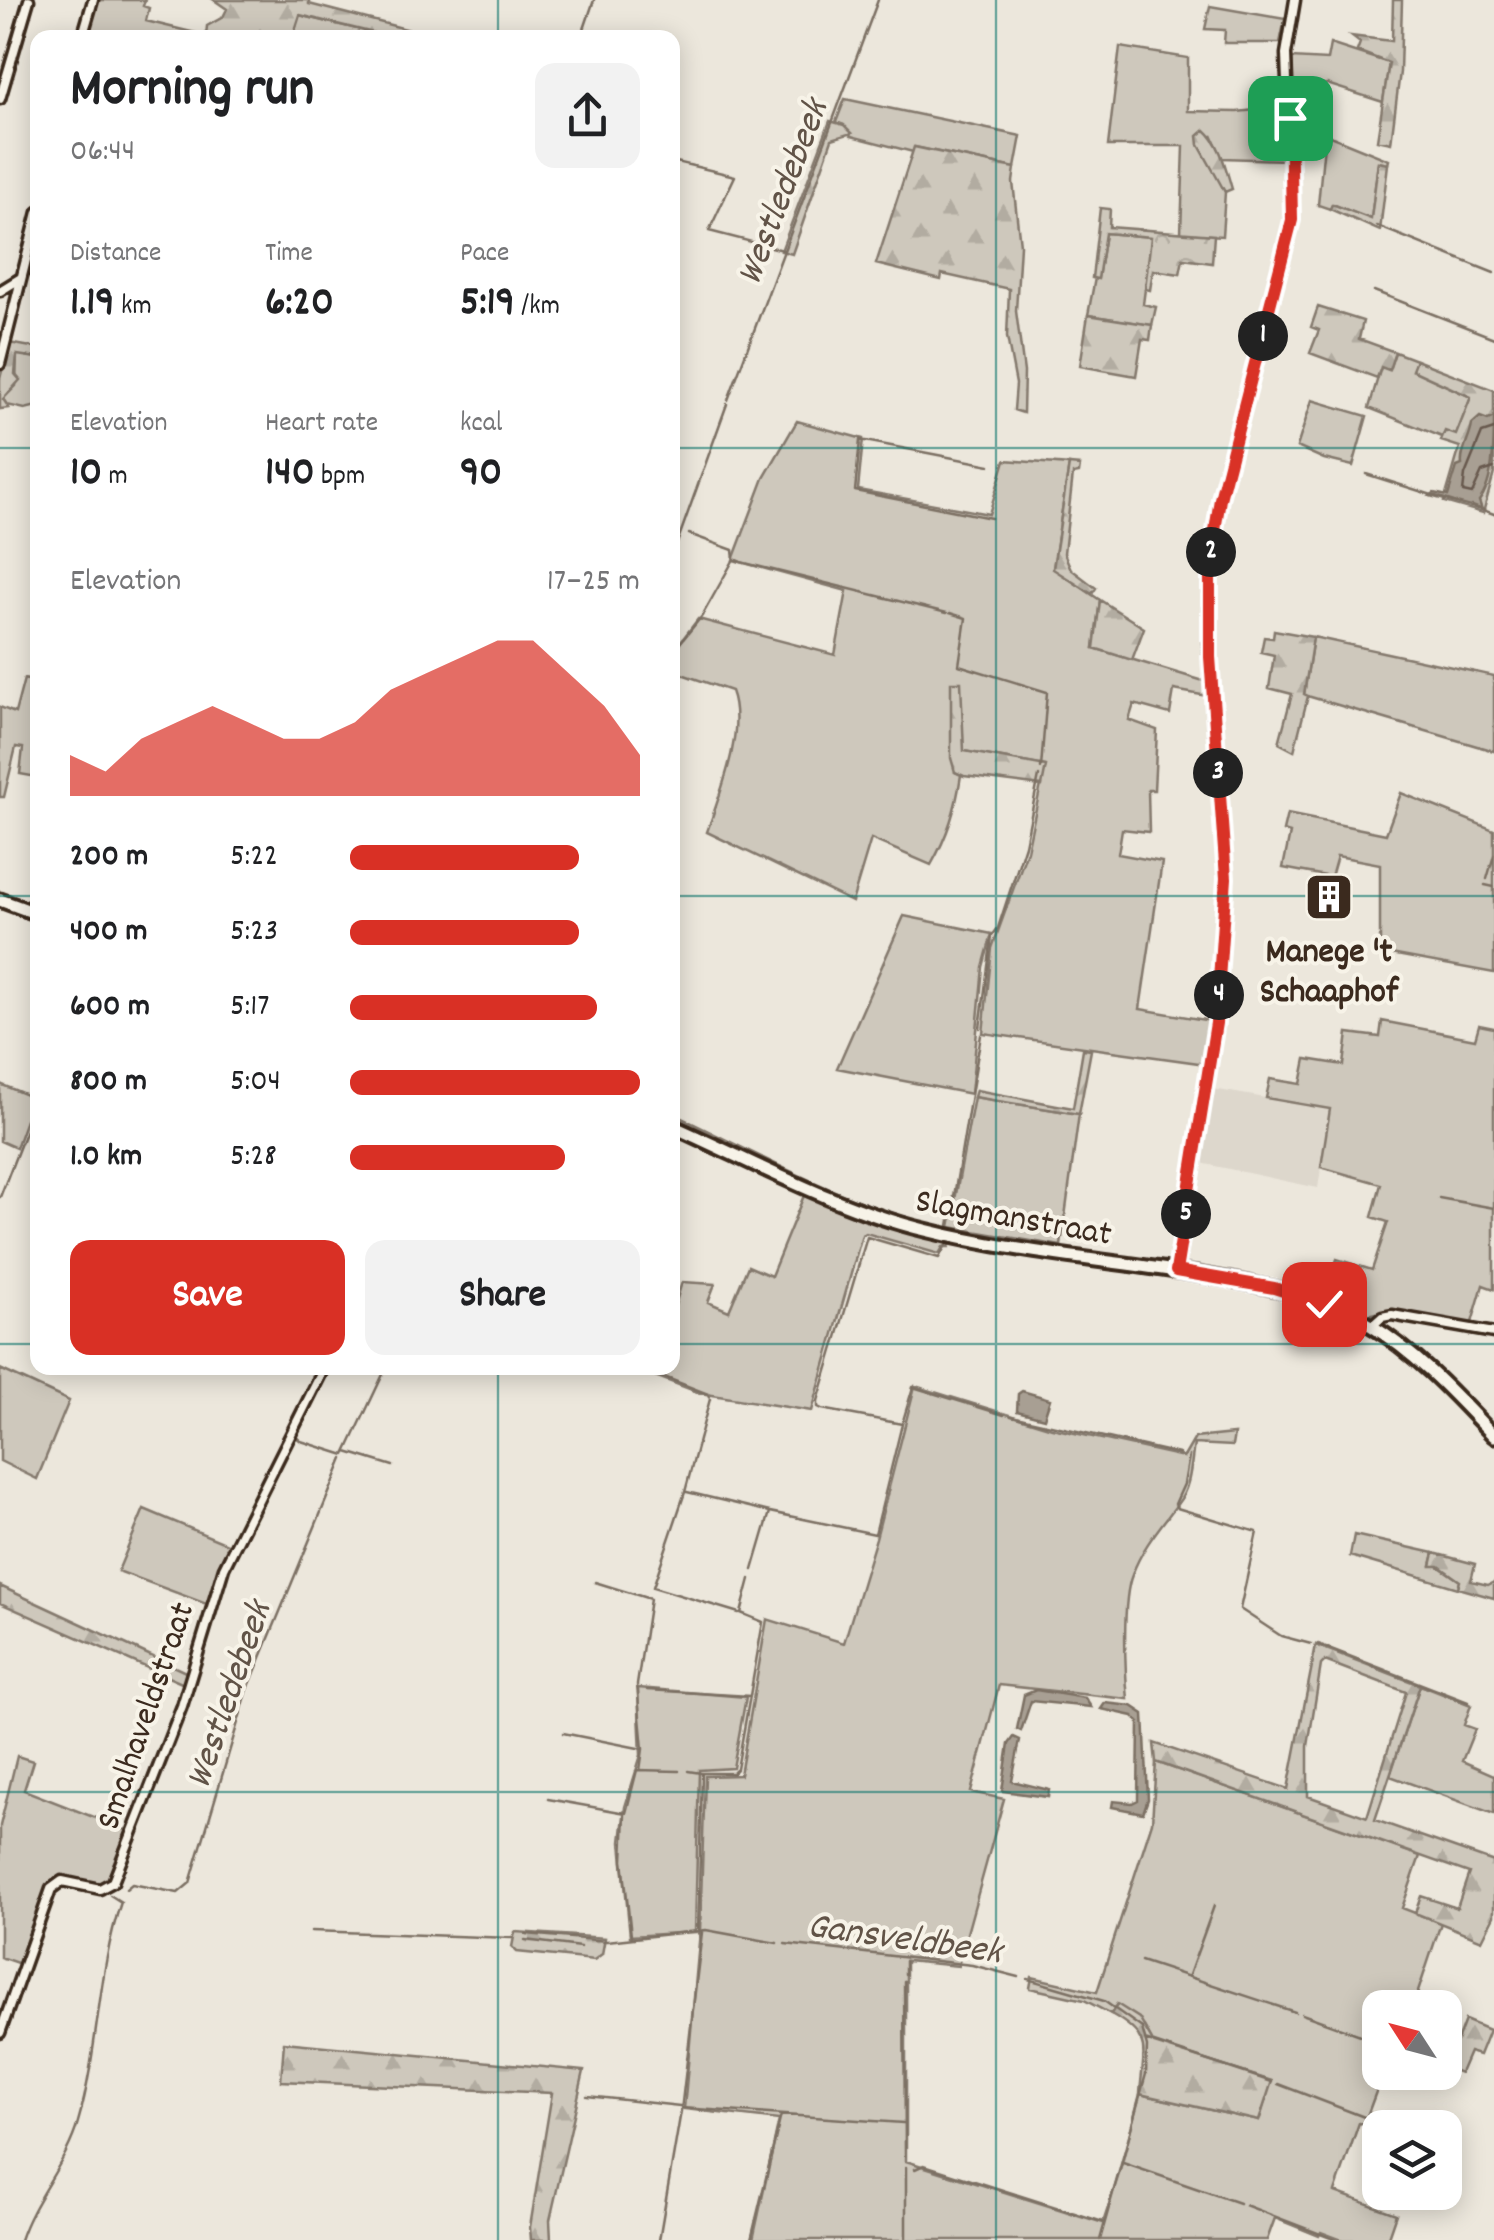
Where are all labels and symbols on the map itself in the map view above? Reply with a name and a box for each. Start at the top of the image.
pin [1248,76,1333,161]
water label: Westledebeek [725,89,847,294]
pin: 1 [1238,311,1288,361]
pin: 2 [1186,527,1236,577]
pin: 3 [1193,748,1243,798]
building icon: Manege 't Schaaphof [1303,871,1355,923]
place label: Manege 't Schaaphof [1260,929,1400,1019]
pin: 4 [1194,970,1244,1020]
street label: Slagmanstraat [911,1178,1115,1262]
pin: 5 [1161,1189,1211,1239]
pin [1282,1262,1367,1347]
water label: Westledebeek [174,1592,290,1797]
street label: Smalhaveldstraat [85,1596,210,1837]
water label: Gansveldbeek [804,1901,1008,1983]
north arrow [1362,1990,1462,2090]

